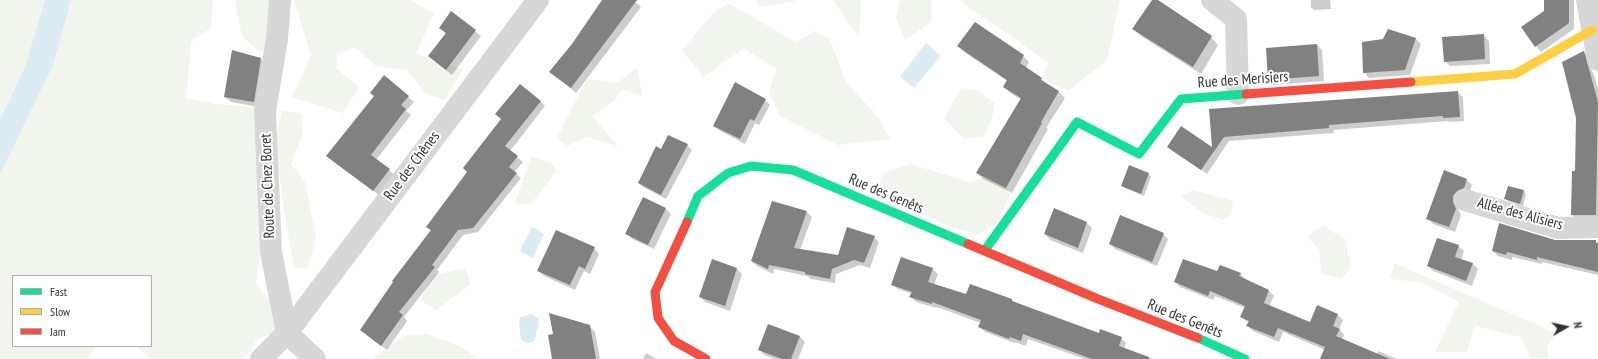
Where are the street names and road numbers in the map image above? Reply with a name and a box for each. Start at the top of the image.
street label: Rue des Merisiers [1197,68,1289,92]
street label: Rue des Chênes [380,128,444,204]
street label: Route de Chez Boret [257,133,279,239]
street label: Rue des Genêts [846,170,926,218]
street label: Allée des Alisiers [1475,194,1565,234]
street label: Rue des Genêts [1145,296,1225,342]

